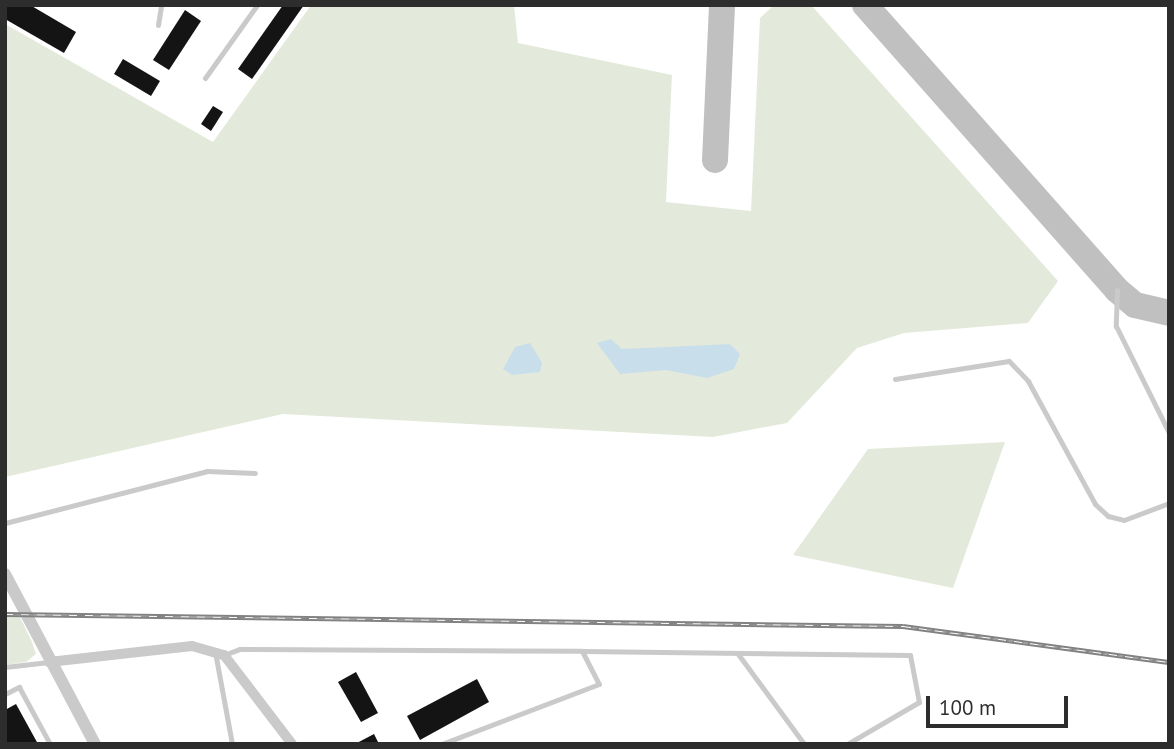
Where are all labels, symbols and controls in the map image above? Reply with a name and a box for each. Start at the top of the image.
scale bar [929,682,1071,726]
text: 100 m [939,694,996,721]

